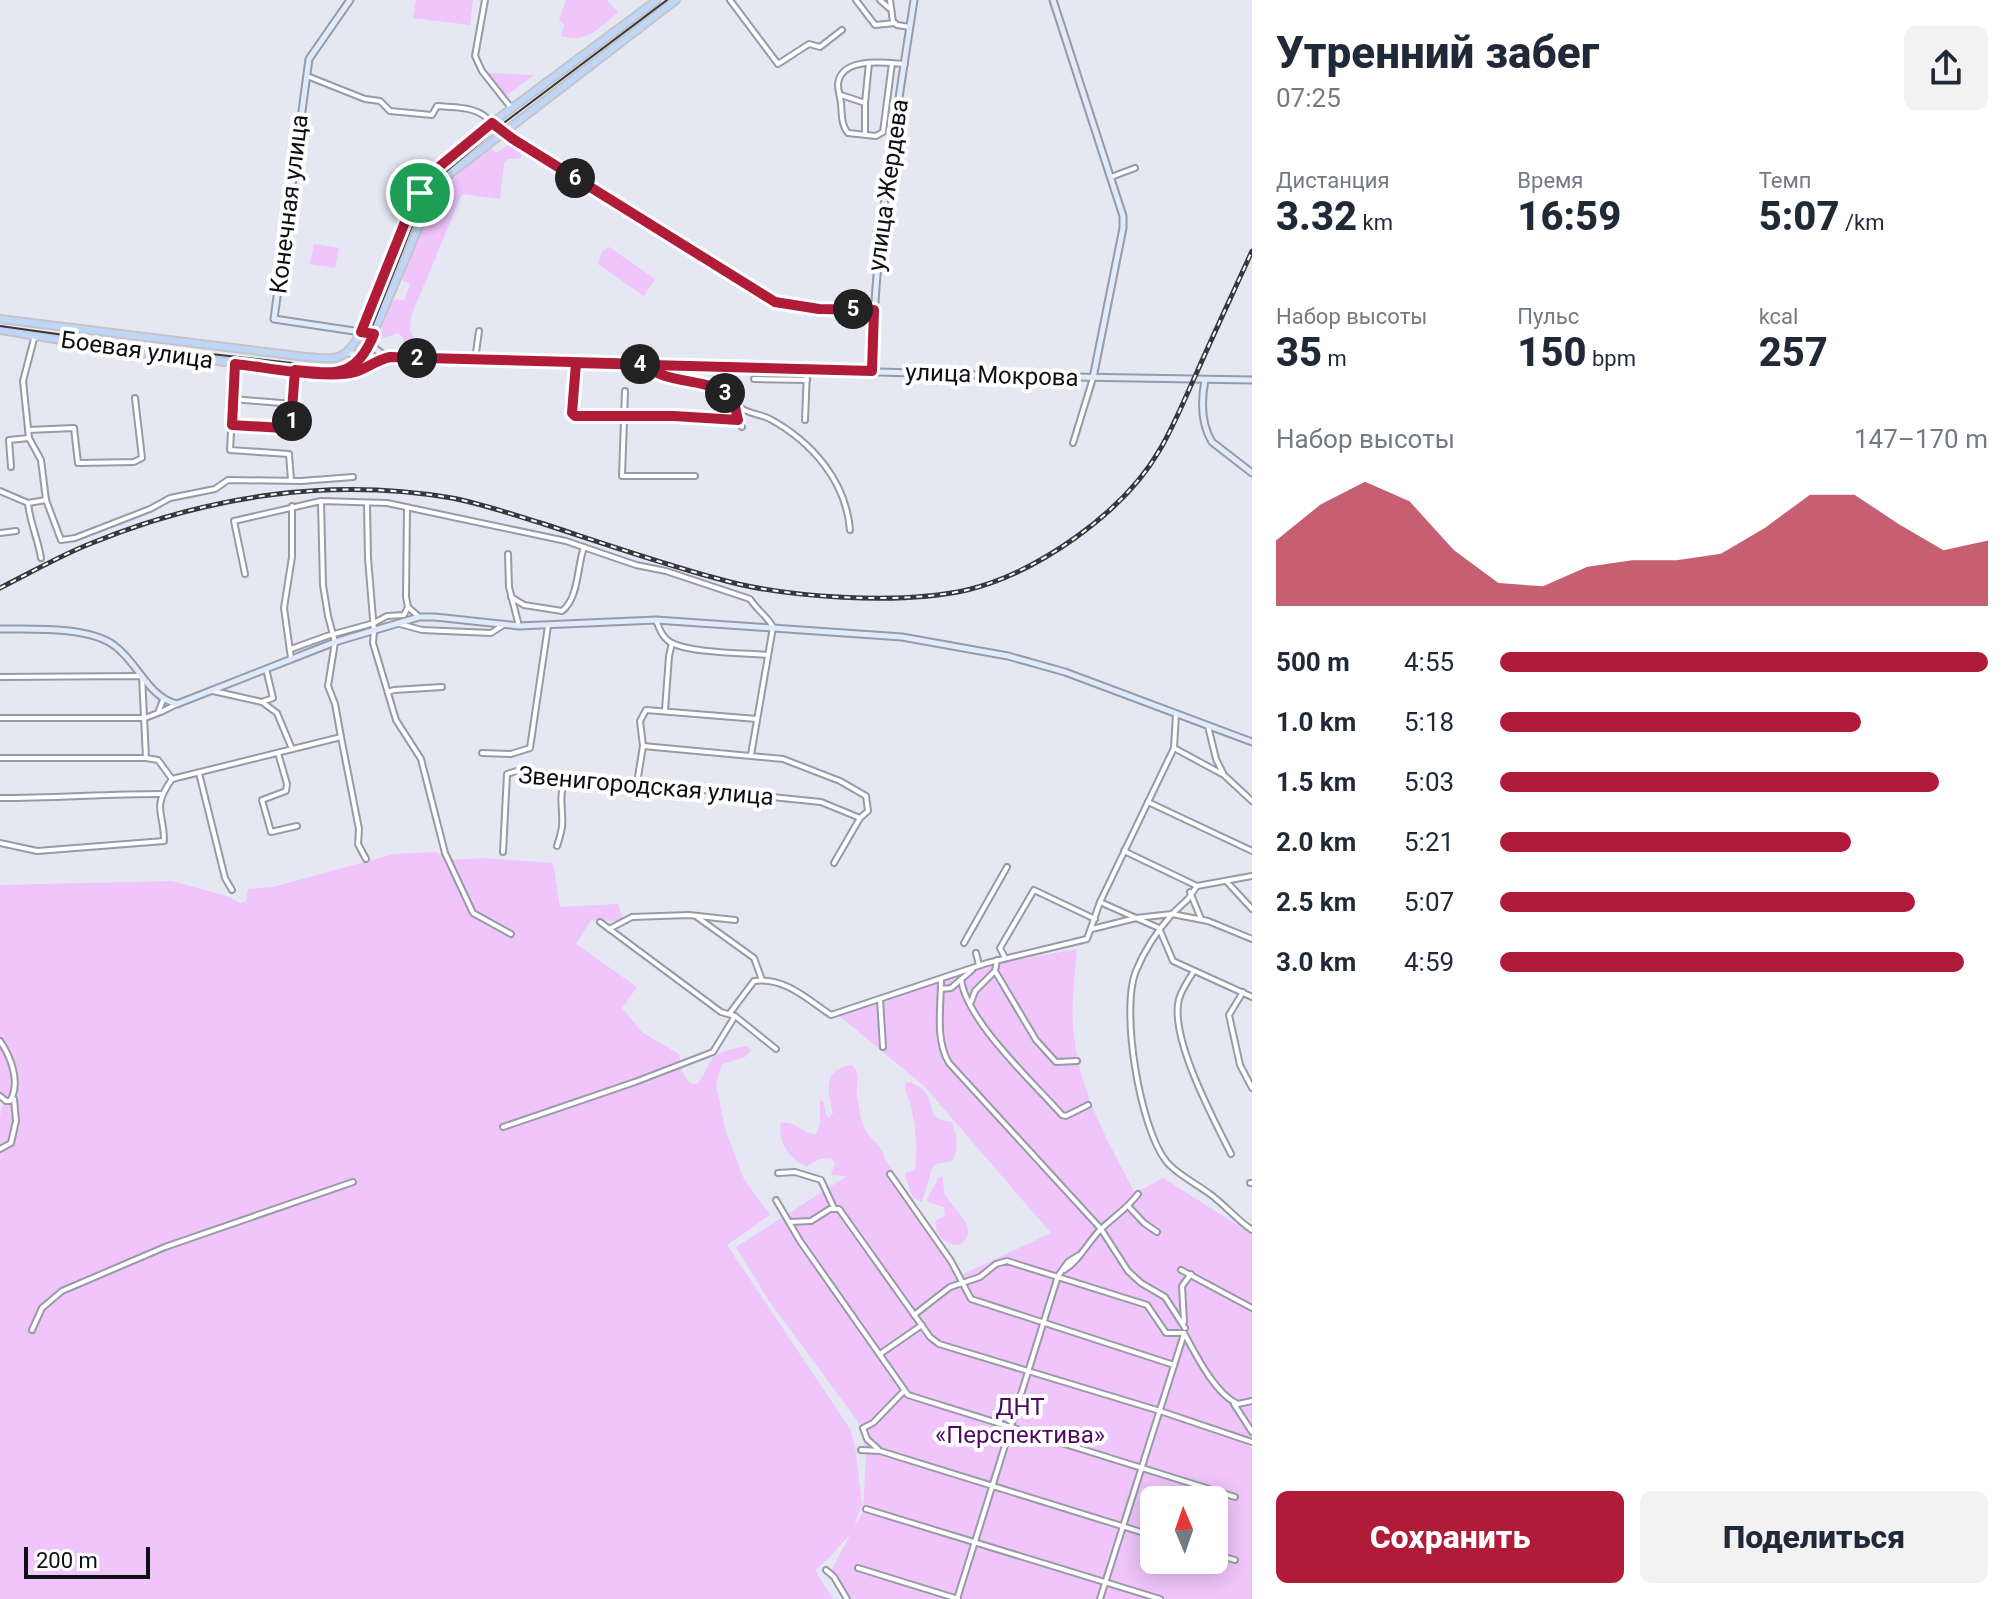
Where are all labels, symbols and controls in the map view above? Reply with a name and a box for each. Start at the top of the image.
button: share [1904,26,1988,110]
text: Утренний забег [1276,27,1599,79]
text: 07:25 [1276,83,1341,113]
street label: улица Жердева [862,97,914,273]
street label: Конечная улица [264,113,314,295]
pin: 6 [555,158,595,198]
pin [386,159,454,227]
text: 6 [569,165,581,190]
text: Дистанция [1276,168,1390,193]
text: Время [1517,168,1583,193]
text: Темп [1759,168,1811,193]
icon: arrive [398,171,442,215]
text: 3.32 [1276,193,1357,240]
text: 16:59 [1517,193,1621,240]
text: 5:07 [1759,193,1840,240]
text: km [1357,210,1393,235]
text: /km [1840,210,1884,235]
pin: 5 [833,289,873,329]
text: 5 [847,296,859,321]
text: Набор высоты [1276,304,1427,329]
text: Пульс [1517,304,1579,329]
text: kcal [1759,304,1798,329]
street label: Боевая улица [59,325,215,375]
text: 35 [1276,329,1322,376]
text: 150 [1517,329,1587,376]
text: 257 [1759,329,1828,376]
pin: 2 [397,338,437,378]
pin: 4 [620,344,660,384]
text: 2 [411,345,423,370]
text: m [1322,346,1347,371]
text: bpm [1587,346,1636,371]
text: 4 [634,351,646,376]
street label: улица Мокрова [905,358,1079,392]
pin: 3 [705,373,745,413]
text: 3 [719,380,731,405]
pin: 1 [272,401,312,441]
text: 1 [286,408,298,433]
text: Набор высоты [1276,424,1455,454]
text: 147–170 m [1854,424,1988,454]
text: 500 m [1276,647,1350,677]
text: 4:55 [1404,647,1454,677]
text: 1.0 km [1276,707,1356,737]
text: 5:18 [1404,707,1454,737]
street label: Звенигородская улица [517,761,775,811]
text: 1.5 km [1276,767,1356,797]
text: 5:03 [1404,767,1454,797]
text: 2.0 km [1276,827,1356,857]
text: 5:21 [1404,827,1454,857]
text: 2.5 km [1276,887,1356,917]
text: 5:07 [1404,887,1454,917]
text: 3.0 km [1276,947,1356,977]
text: 4:59 [1404,947,1454,977]
park label: ДНТ «Перспектива» [935,1393,1105,1449]
north arrow [1140,1486,1228,1574]
map controls [1140,1486,1228,1574]
button: Сохранить [1276,1491,1624,1583]
button: Поделиться [1640,1491,1988,1583]
scale bar [24,1543,150,1579]
text: 200 m [36,1548,98,1573]

